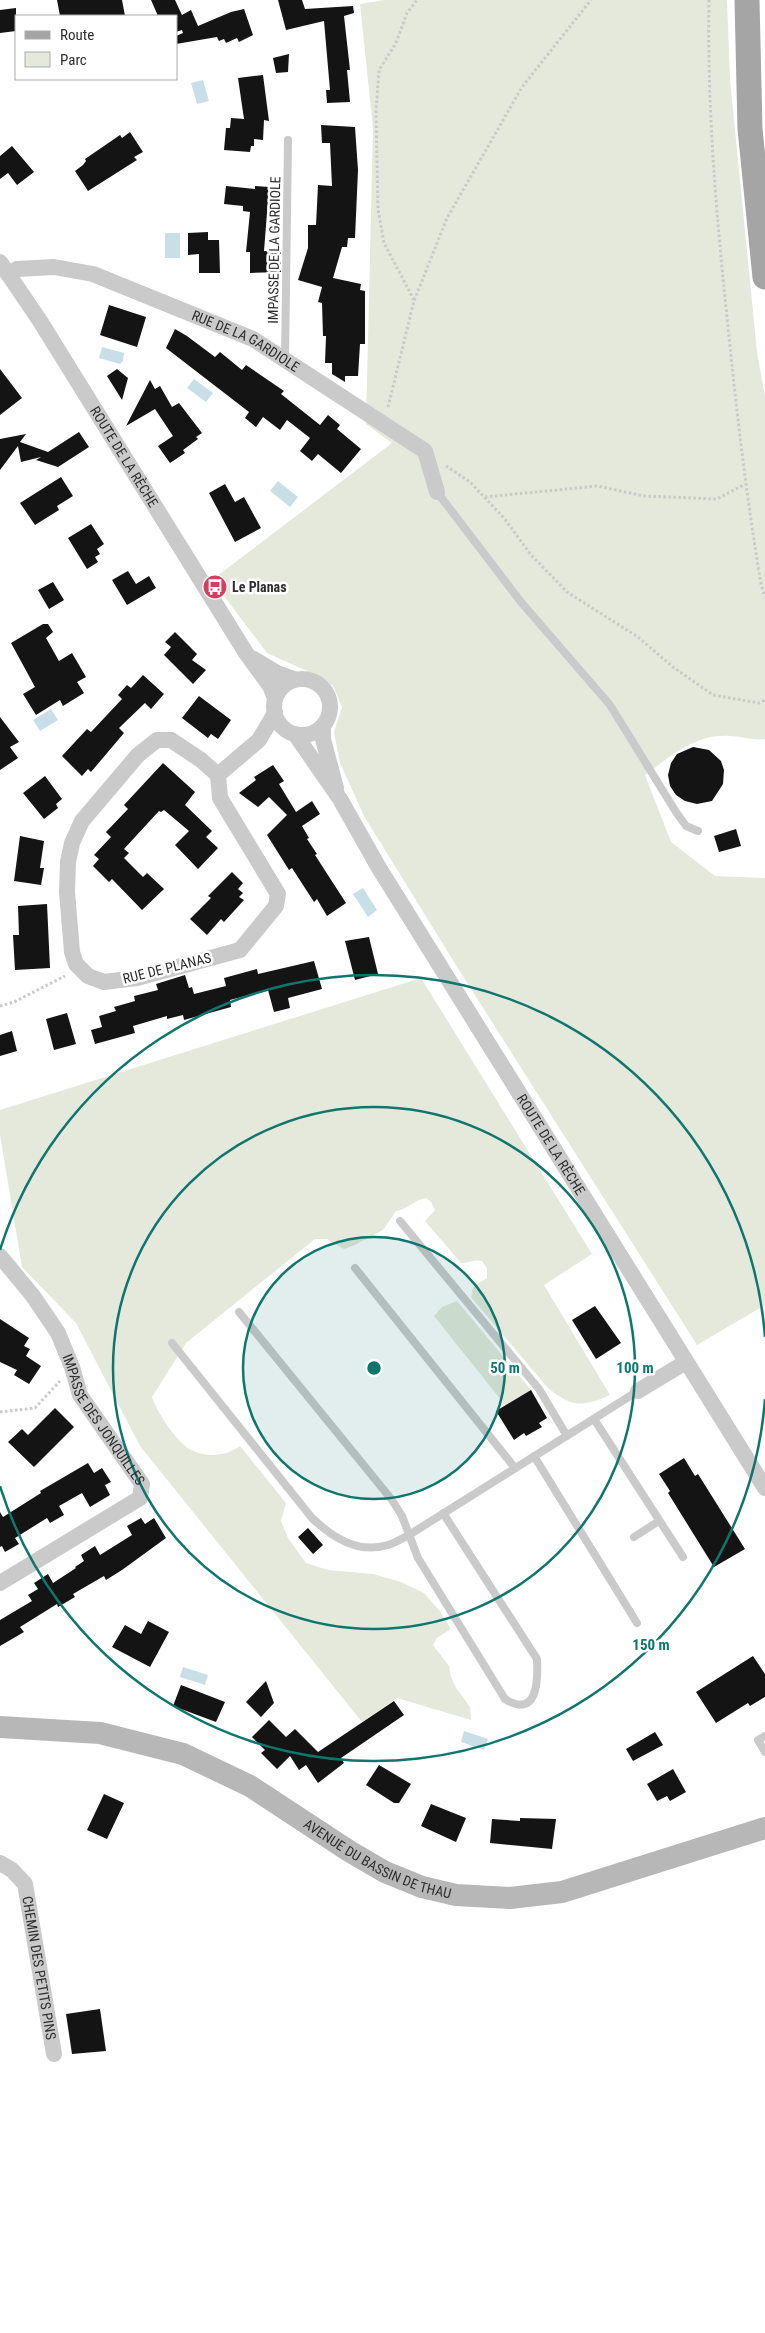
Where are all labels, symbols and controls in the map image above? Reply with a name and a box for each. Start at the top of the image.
legend [15,15,178,80]
text: Route [60,26,94,44]
text: Parc [60,51,87,69]
street label: IMPASSE DE LA GARDIOLE [265,176,283,324]
street label: RUE DE LA GARDIOLE [190,307,303,375]
street label: ROUTE DE LA RÈCHE [87,403,161,510]
bus stop icon: Le Planas [202,574,228,600]
place label: Le Planas [232,579,287,595]
street label: RUE DE PLANAS [121,949,213,987]
street label: ROUTE DE LA RÈCHE [514,1091,588,1198]
street label: IMPASSE DES JONQUILLES [59,1351,148,1488]
centre of rings [365,1359,383,1377]
text: 50 m [490,1359,520,1377]
text: 100 m [616,1359,654,1377]
text: 150 m [632,1636,670,1654]
street label: AVENUE DU BASSIN DE THAU [301,1816,453,1902]
street label: CHEMIN DES PETITS PINS [19,1895,59,2041]

